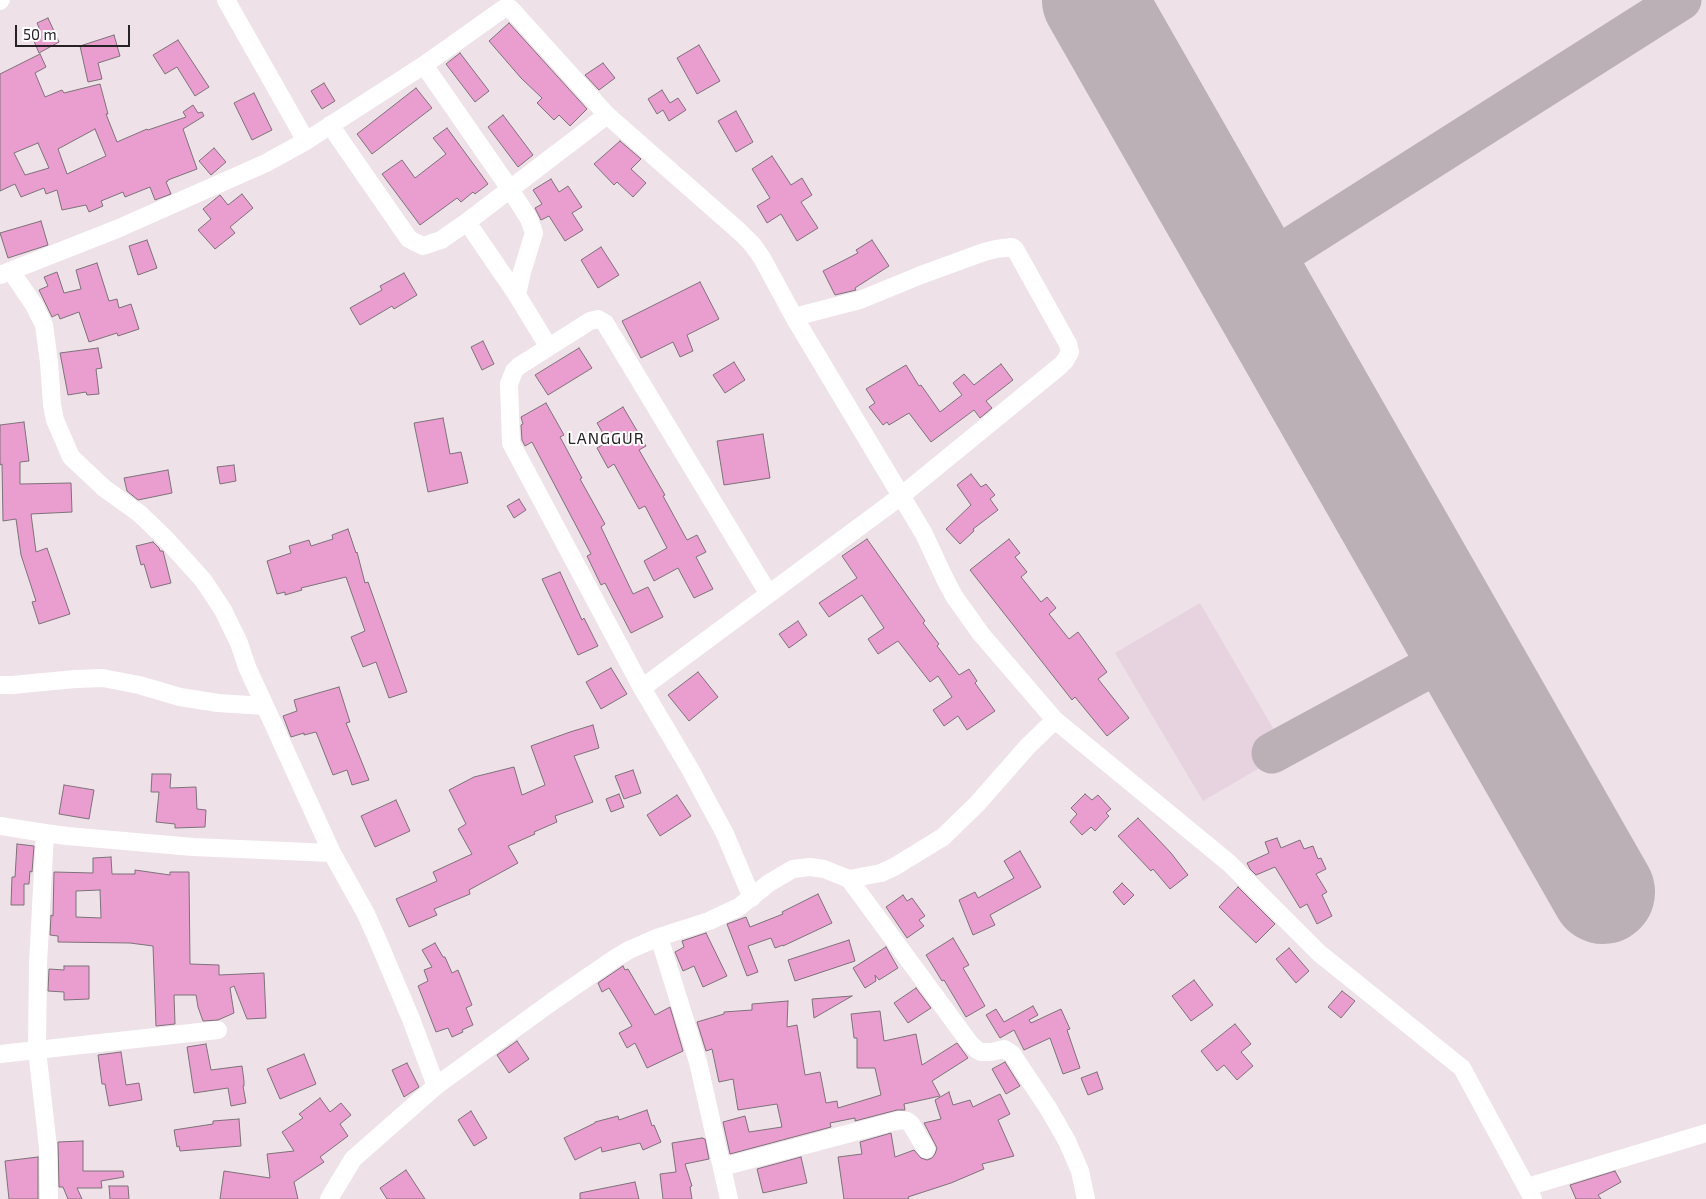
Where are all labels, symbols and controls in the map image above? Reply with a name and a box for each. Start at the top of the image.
scale bar [18,15,132,47]
text: 50 m [23,25,57,43]
district label: LANGGUR [567,429,645,449]

